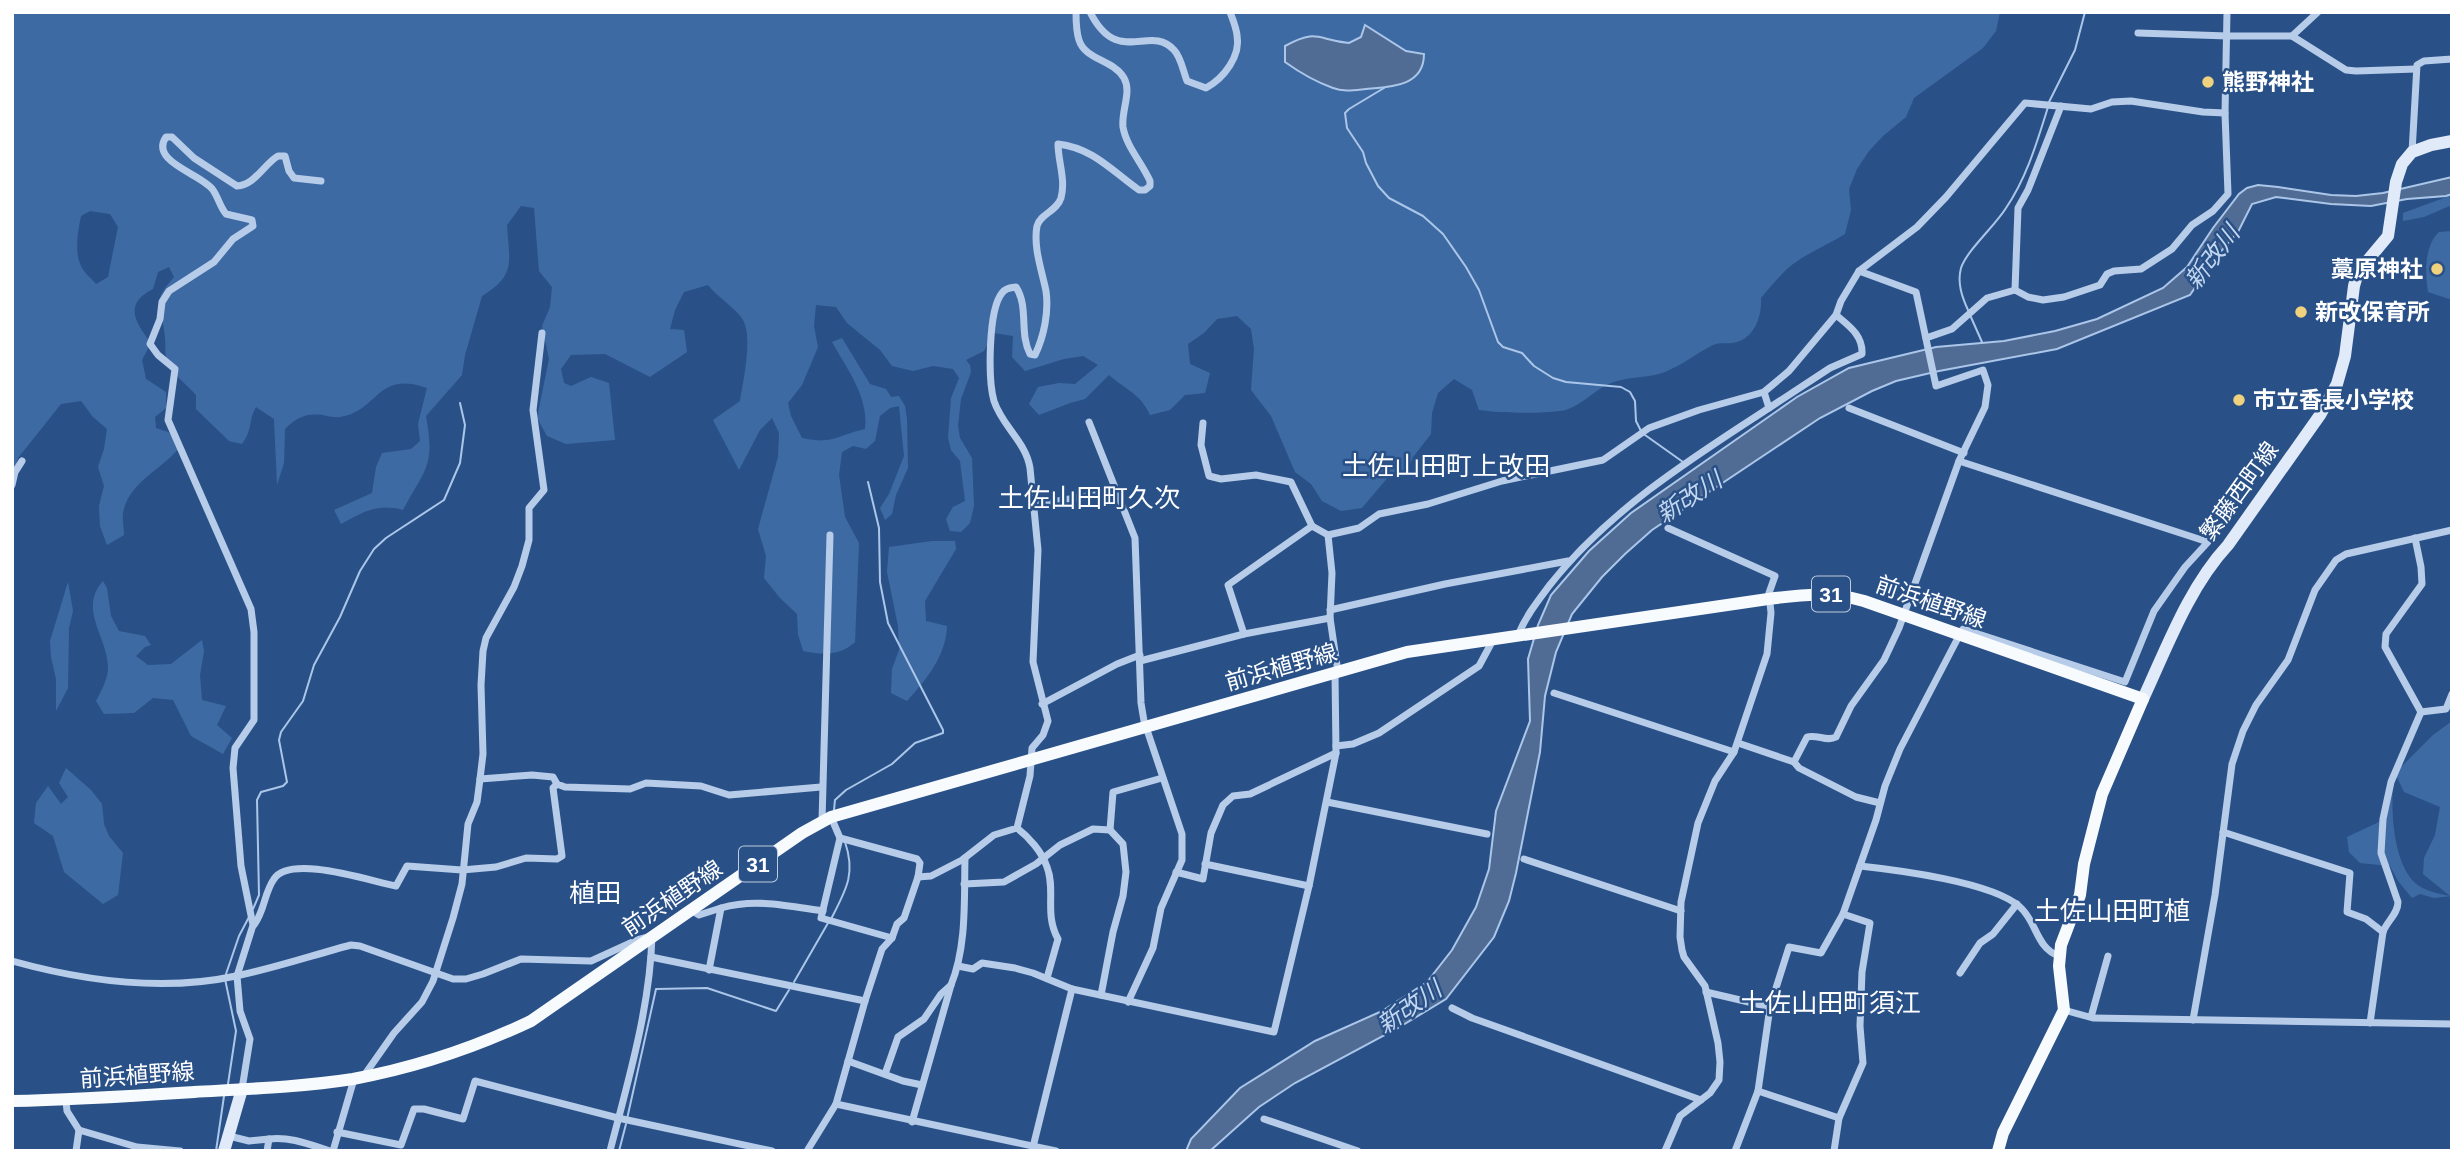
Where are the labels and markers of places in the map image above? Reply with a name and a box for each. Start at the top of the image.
place label: 熊野神社 [2222,69,2314,95]
marker: 熊野神社 [2200,74,2216,90]
place label: 藁原神社 [2331,256,2423,282]
marker: 藁原神社 [2429,261,2445,277]
place label: 新改保育所 [2315,299,2430,325]
marker: 新改保育所 [2293,304,2309,320]
place label: 市立香長小学校 [2253,387,2414,413]
marker: 市立香長小学校 [2231,392,2247,408]

